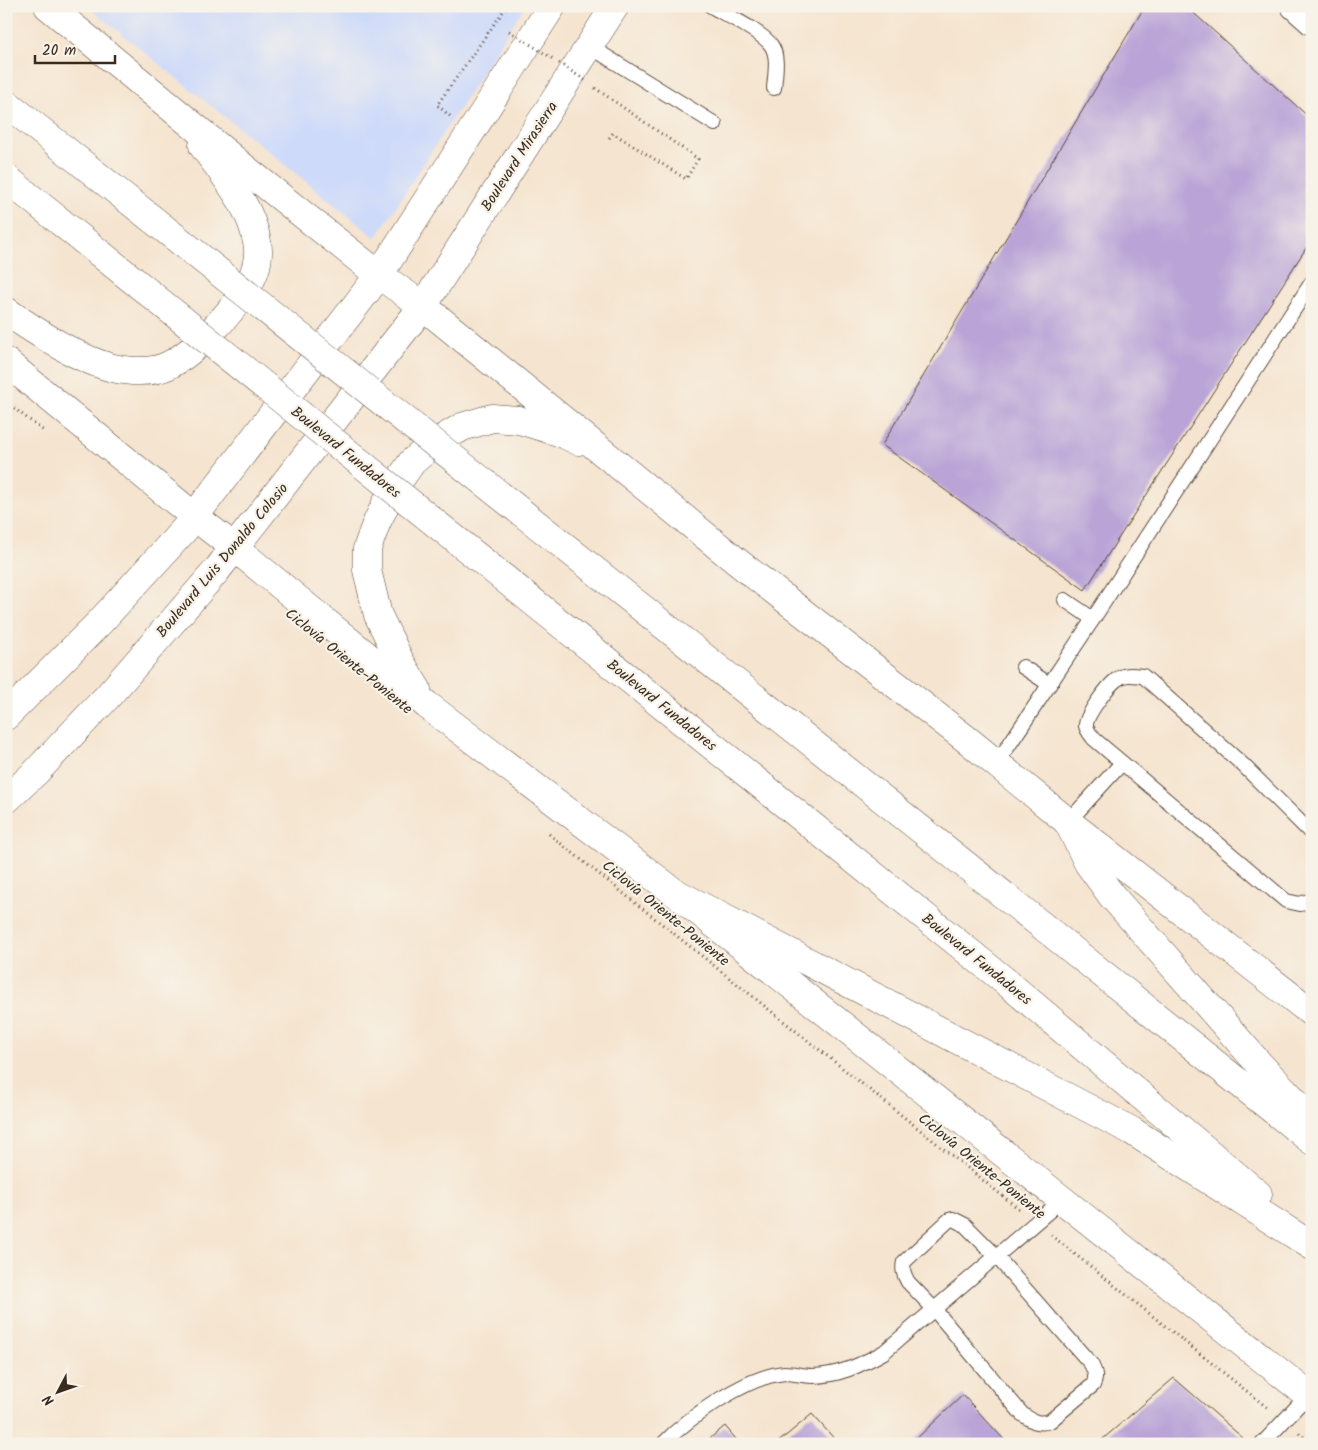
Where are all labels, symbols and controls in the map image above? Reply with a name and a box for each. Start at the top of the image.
scale bar [35,32,115,64]
text: 20 m [42,39,76,63]
street label: Boulevard Mirasierra [475,97,564,216]
street label: Boulevard Fundadores [285,401,406,505]
street label: Boulevard Luis Donaldo Colosio [151,478,295,643]
street label: Ciclovía Oriente-Poniente [279,603,418,721]
street label: Boulevard Fundadores [601,654,722,758]
street label: Ciclovía Oriente-Poniente [596,855,735,973]
street label: Boulevard Fundadores [916,908,1037,1012]
street label: Ciclovía Oriente-Poniente [912,1108,1051,1226]
north arrow [32,1368,82,1418]
text: N [38,1389,60,1410]

